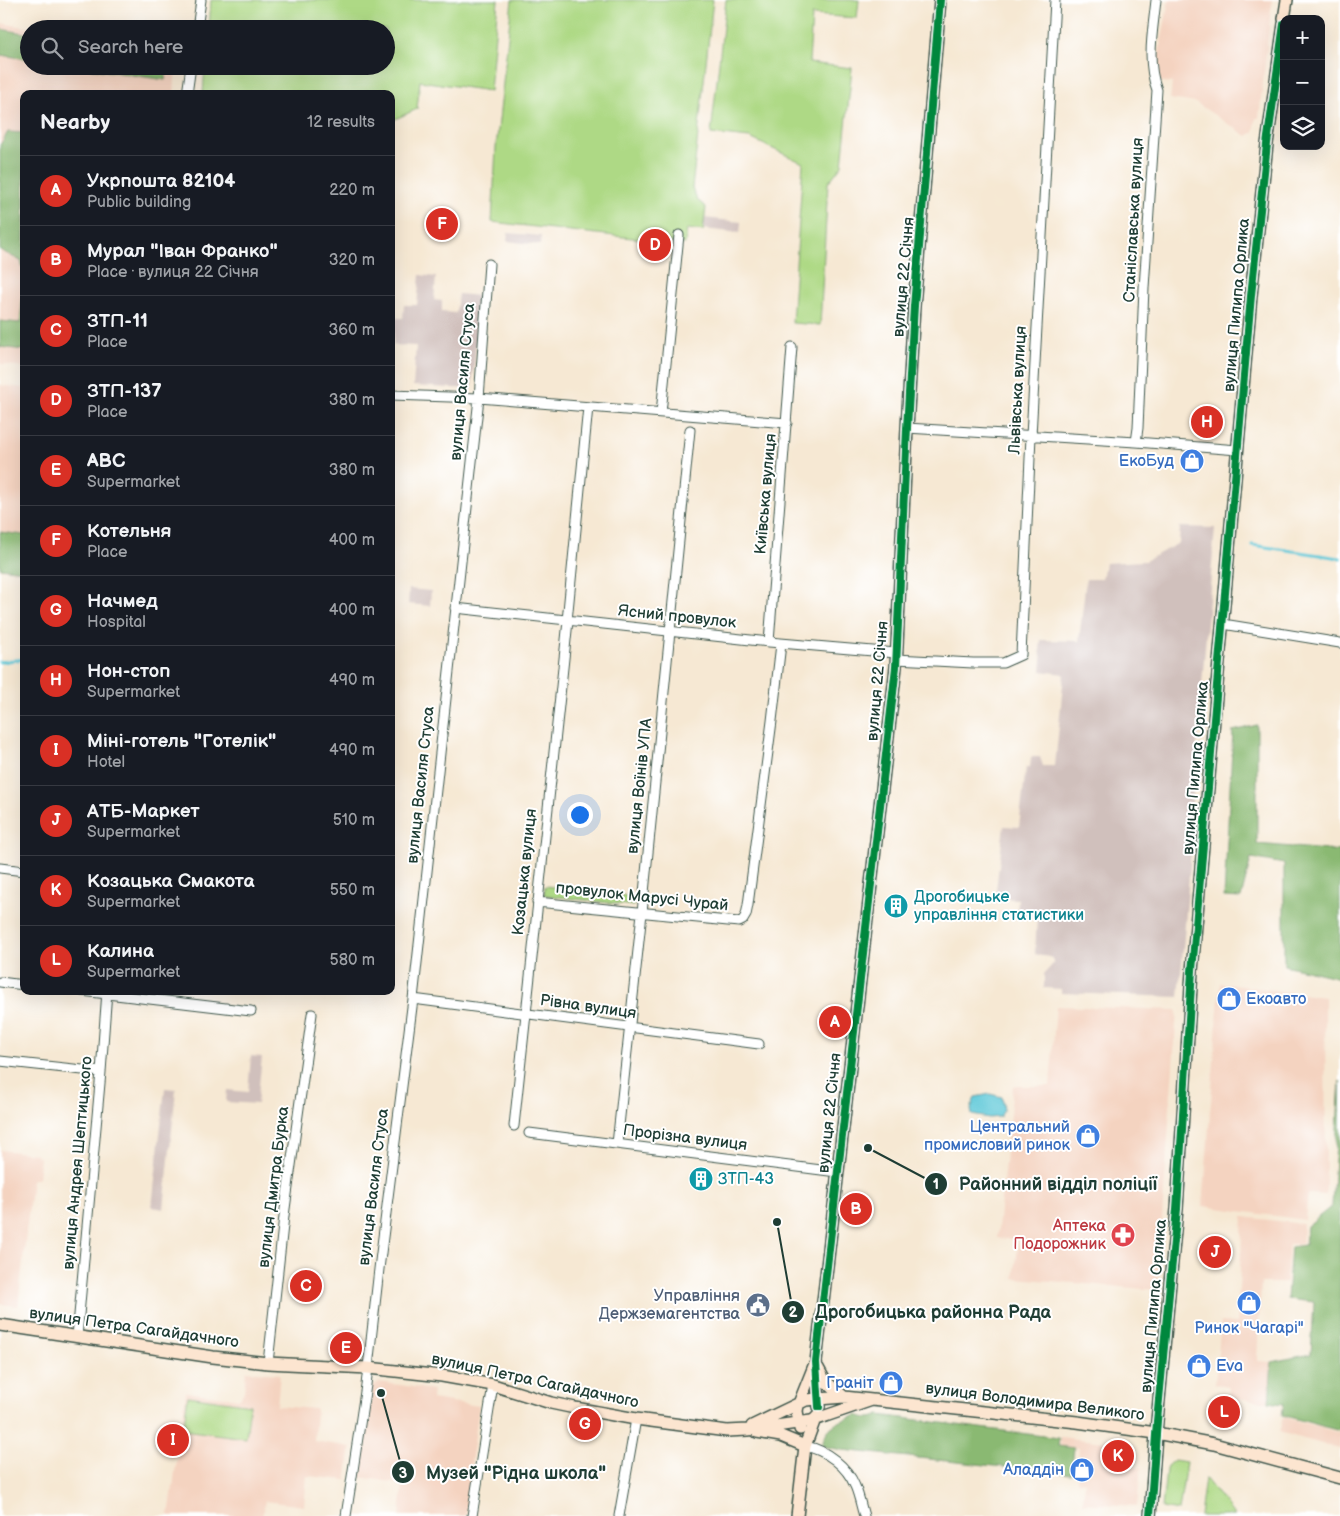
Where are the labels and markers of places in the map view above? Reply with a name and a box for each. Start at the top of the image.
pin: F [426,205,458,243]
pin: D [639,226,671,264]
pin: H [1191,403,1223,441]
shop icon: ЕкоБуд [1179,448,1205,474]
place label: ЕкоБуд [1119,452,1174,471]
place label: Дрогобицьке управління статистики [914,888,1084,925]
building icon: Дрогобицьке управління статистики [883,893,909,919]
shop icon: Екоавто [1216,986,1242,1012]
place label: Екоавто [1246,990,1306,1009]
pin: A [819,1003,851,1041]
place label: Центральний промисловий ринок [924,1118,1070,1155]
shop icon: Центральний промисловий ринок [1075,1123,1101,1149]
building icon: ЗТП-43 [688,1166,714,1192]
callout: Районний відділ поліції [923,1167,1167,1200]
place label: ЗТП-43 [718,1170,774,1189]
pin: B [840,1190,872,1228]
place label: Аптека Подорожник [1013,1217,1107,1254]
pharmacy icon: Аптека Подорожник [1110,1222,1136,1248]
pin: J [1199,1233,1231,1271]
pin: C [290,1267,322,1305]
place label: Управління Держземагентства [599,1287,741,1324]
shop icon: Ринок "Чагарі" [1236,1290,1262,1316]
public building icon: Управління Держземагентства [745,1292,771,1318]
callout: Дрогобицька районна Рада [780,1295,1061,1328]
place label: Ринок "Чагарі" [1194,1319,1304,1338]
pin: E [330,1329,362,1367]
shop icon: Eva [1186,1353,1212,1379]
place label: Eva [1216,1357,1243,1376]
shop icon: Граніт [878,1370,904,1396]
place label: Граніт [826,1374,875,1393]
pin: L [1208,1393,1240,1431]
pin: G [569,1405,601,1443]
pin: I [157,1421,189,1459]
pin: K [1102,1437,1134,1475]
callout: Музей "Рідна школа" [391,1456,616,1489]
shop icon: Аладдін [1069,1457,1095,1483]
place label: Аладдін [1002,1461,1064,1480]

